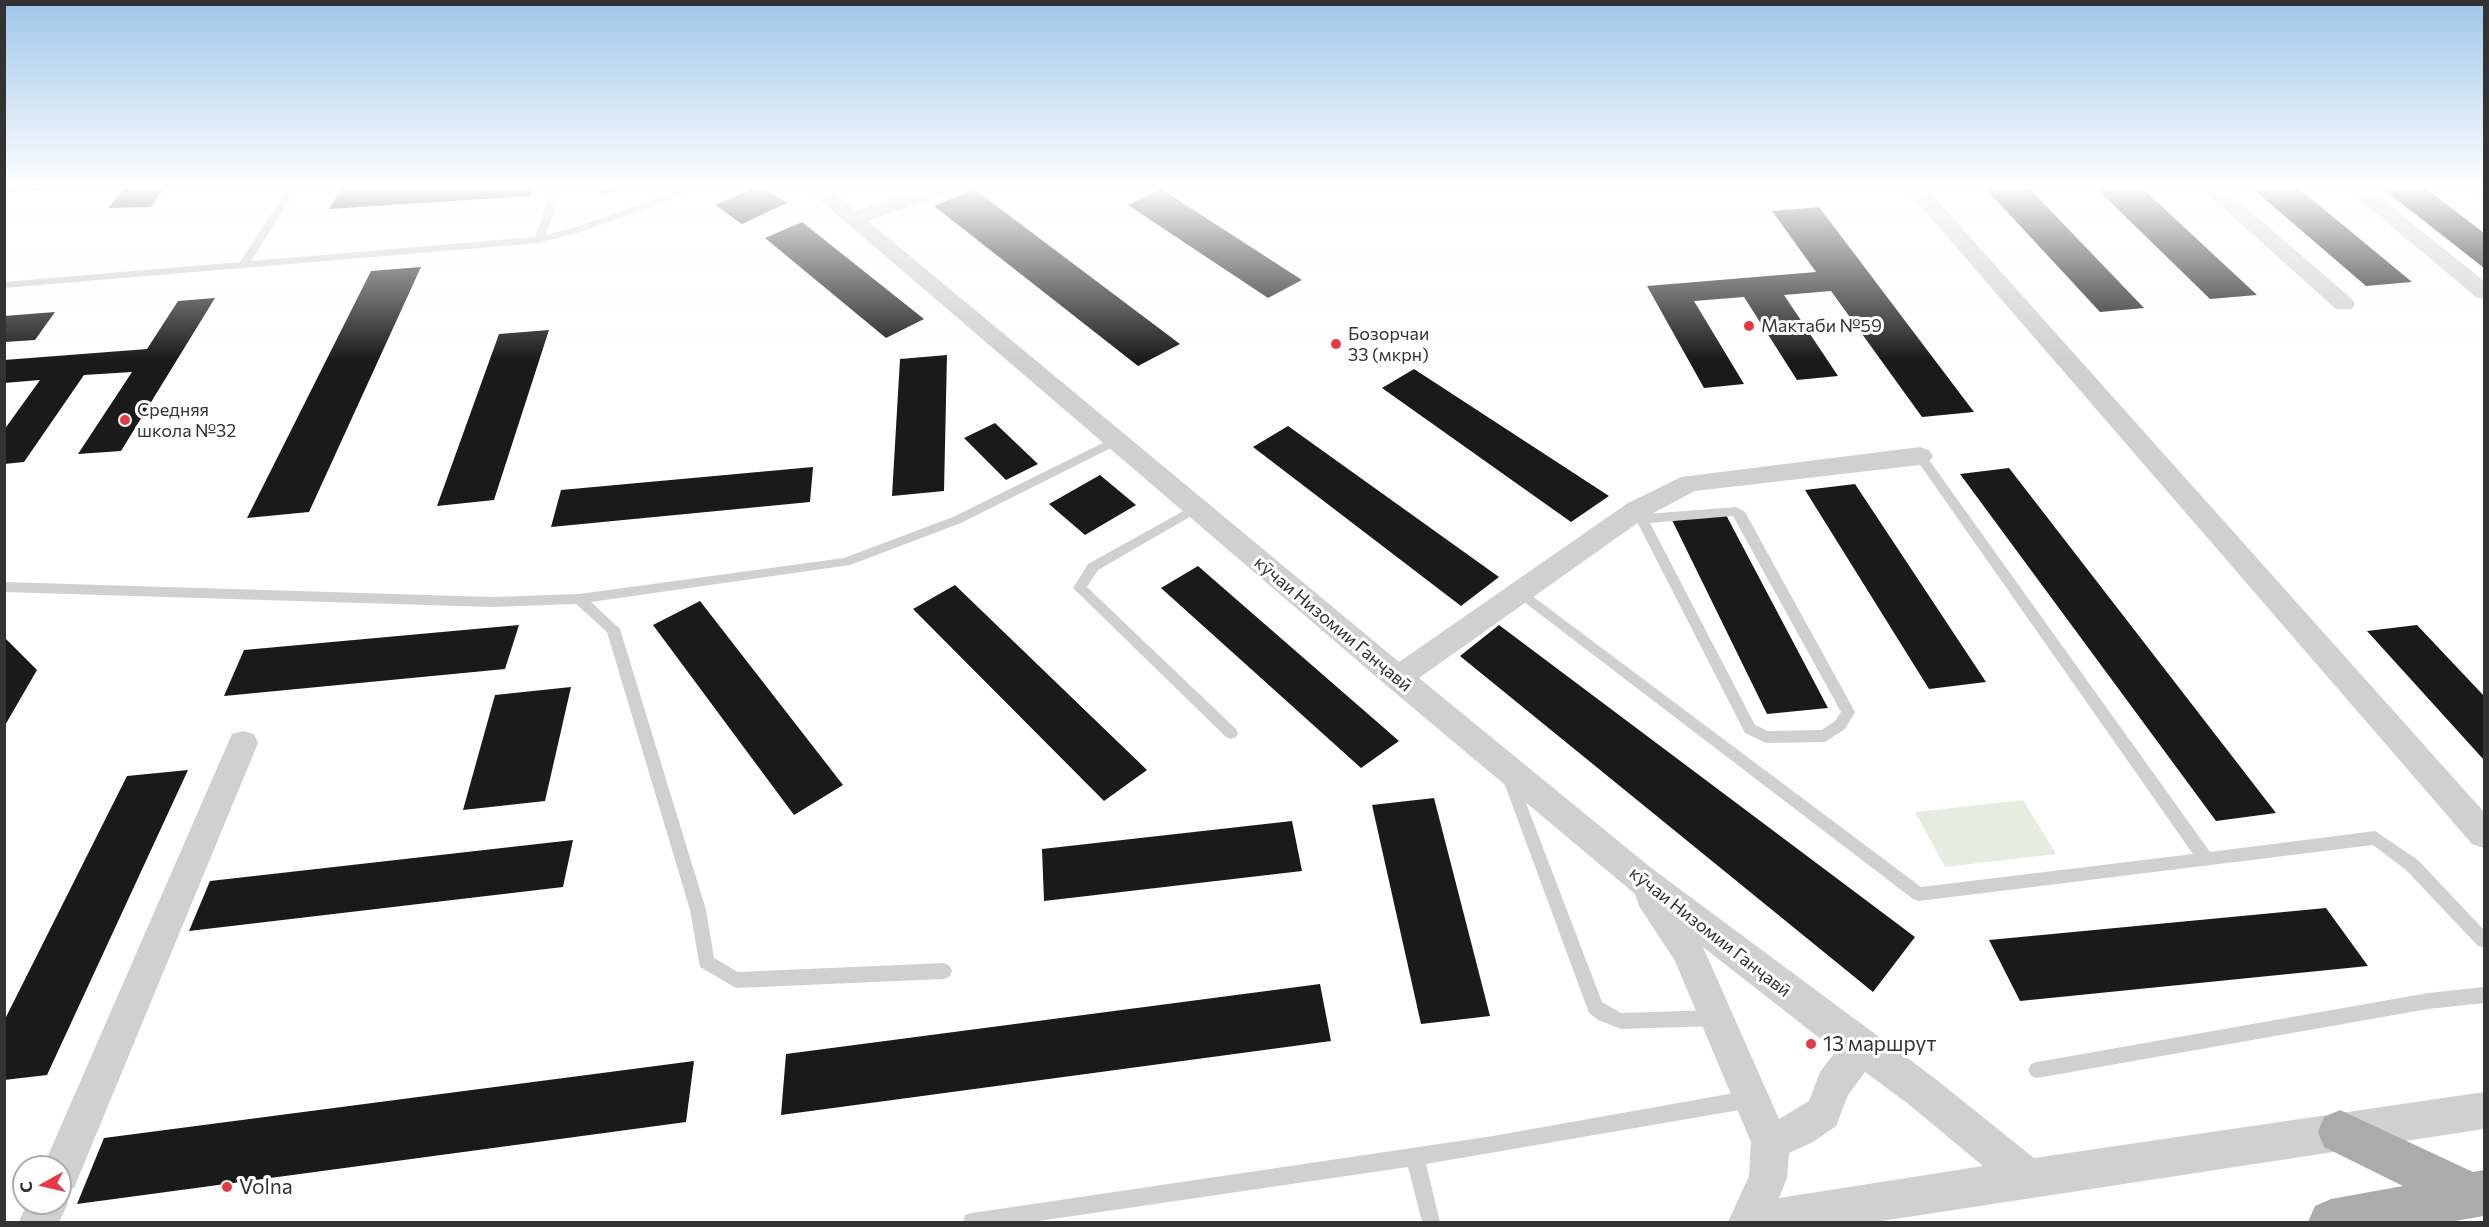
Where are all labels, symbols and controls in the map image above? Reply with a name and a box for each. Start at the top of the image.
place label: Мактаби №59 [1761,315,1882,337]
marker: Мактаби №59 [1742,319,1756,333]
place label: Бозорчаи 33 (мкрн) [1348,323,1429,366]
marker: Бозорчаи 33 (мкрн) [1329,337,1343,351]
place label: Средняя школа №32 [137,399,236,442]
marker: Средняя школа №32 [118,413,132,427]
street label: кӯчаи Низомии Ганҷавӣ [1250,552,1416,696]
street label: кӯчаи Низомии Ганҷавӣ [1625,862,1795,1002]
place label: 13 маршрут [1823,1031,1936,1057]
marker: 13 маршрут [1804,1037,1818,1051]
north arrow [12,1155,72,1215]
place label: Volna [239,1174,293,1200]
marker: Volna [220,1180,234,1194]
text: С [15,1181,36,1194]

